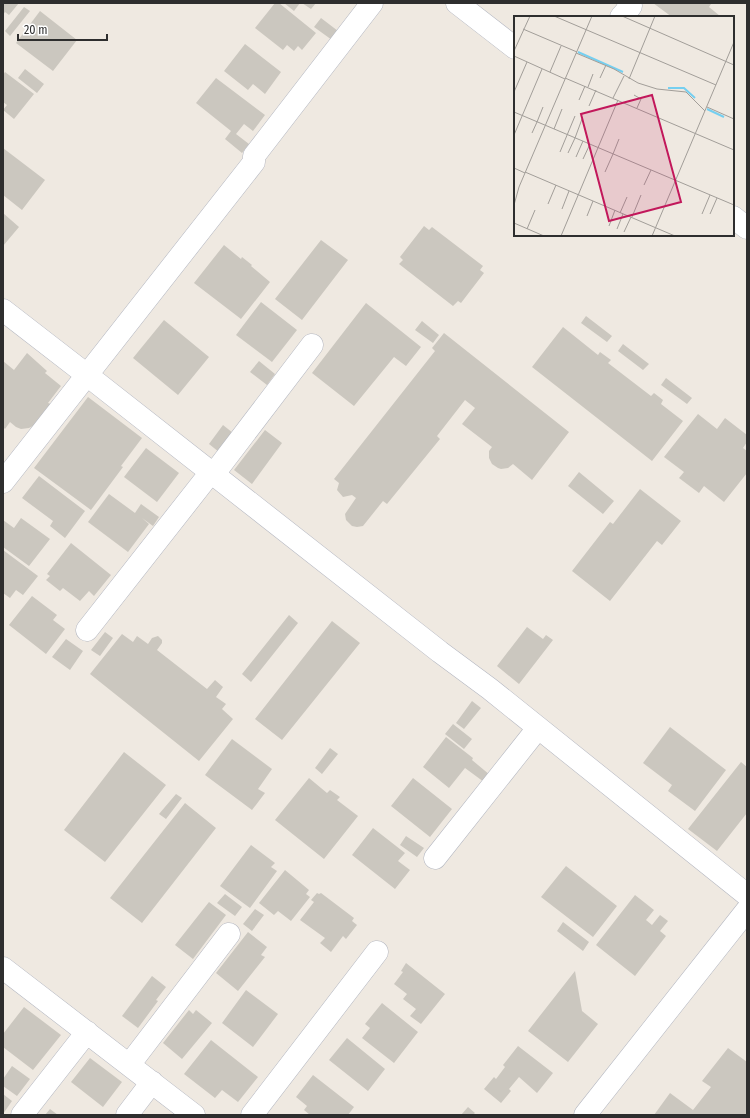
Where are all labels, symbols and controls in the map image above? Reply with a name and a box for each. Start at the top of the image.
scale bar [18,16,107,42]
inset map [514,16,734,236]
text: 20 m [24,23,48,37]

